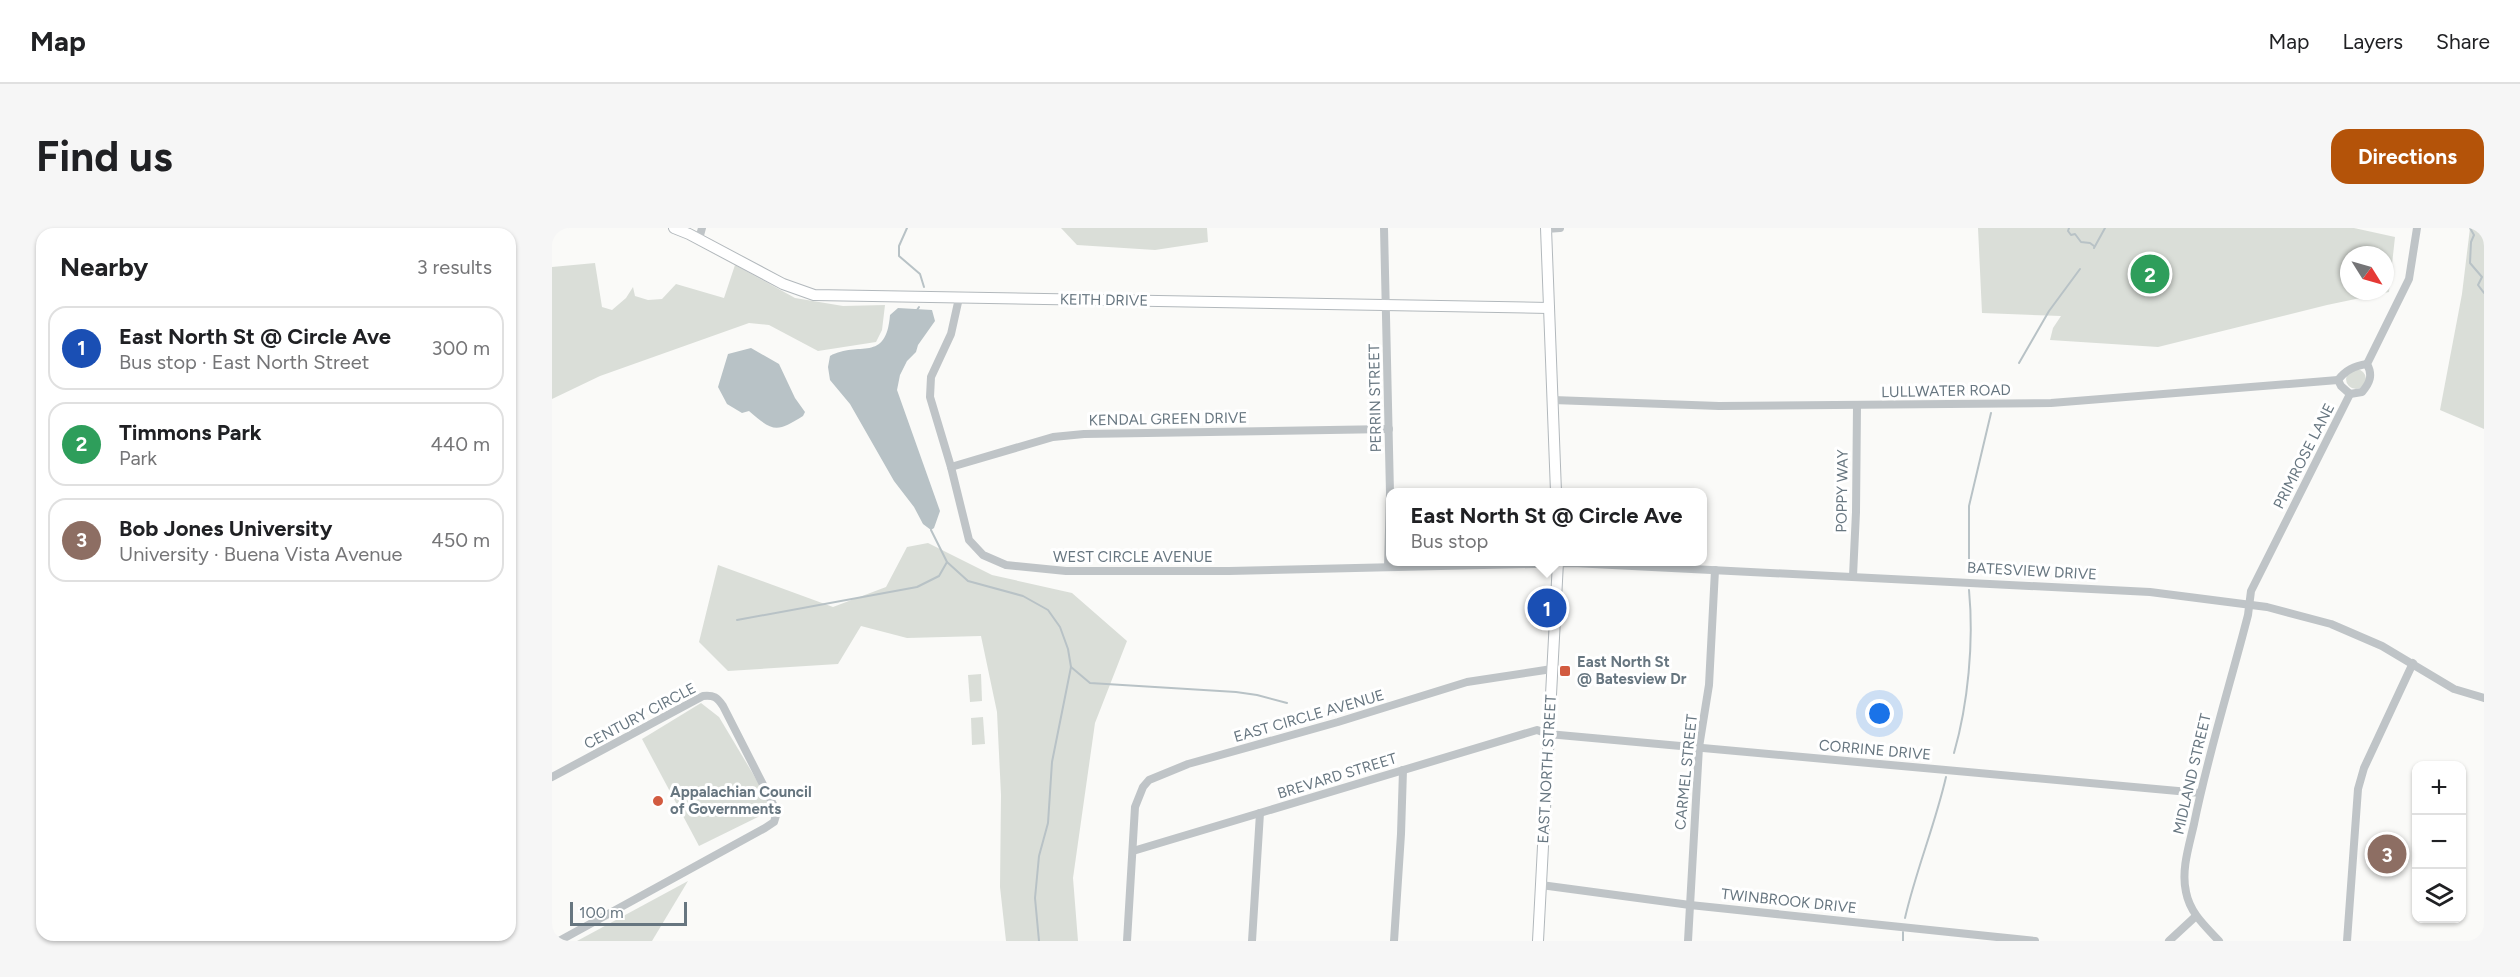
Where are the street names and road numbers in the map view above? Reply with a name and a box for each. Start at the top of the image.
street label: KEITH DRIVE [1060,290,1148,310]
street label: PERRIN STREET [1365,343,1385,452]
street label: LULLWATER ROAD [1881,381,2011,401]
street label: PRIMROSE LANE [2270,400,2338,512]
street label: KENDAL GREEN DRIVE [1089,409,1247,429]
street label: POPPY WAY [1832,449,1852,533]
street label: WEST CIRCLE AVENUE [1053,548,1213,566]
street label: BATESVIEW DRIVE [1967,559,2097,583]
street label: CENTURY CIRCLE [581,679,699,753]
street label: EAST CIRCLE AVENUE [1232,686,1386,746]
street label: EAST NORTH STREET [1534,693,1560,844]
street label: MIDLAND STREET [2169,711,2215,836]
street label: CARMEL STREET [1671,712,1701,831]
street label: CORRINE DRIVE [1818,736,1932,764]
street label: BREVARD STREET [1275,749,1399,803]
street label: TWINBROOK DRIVE [1720,885,1858,917]

